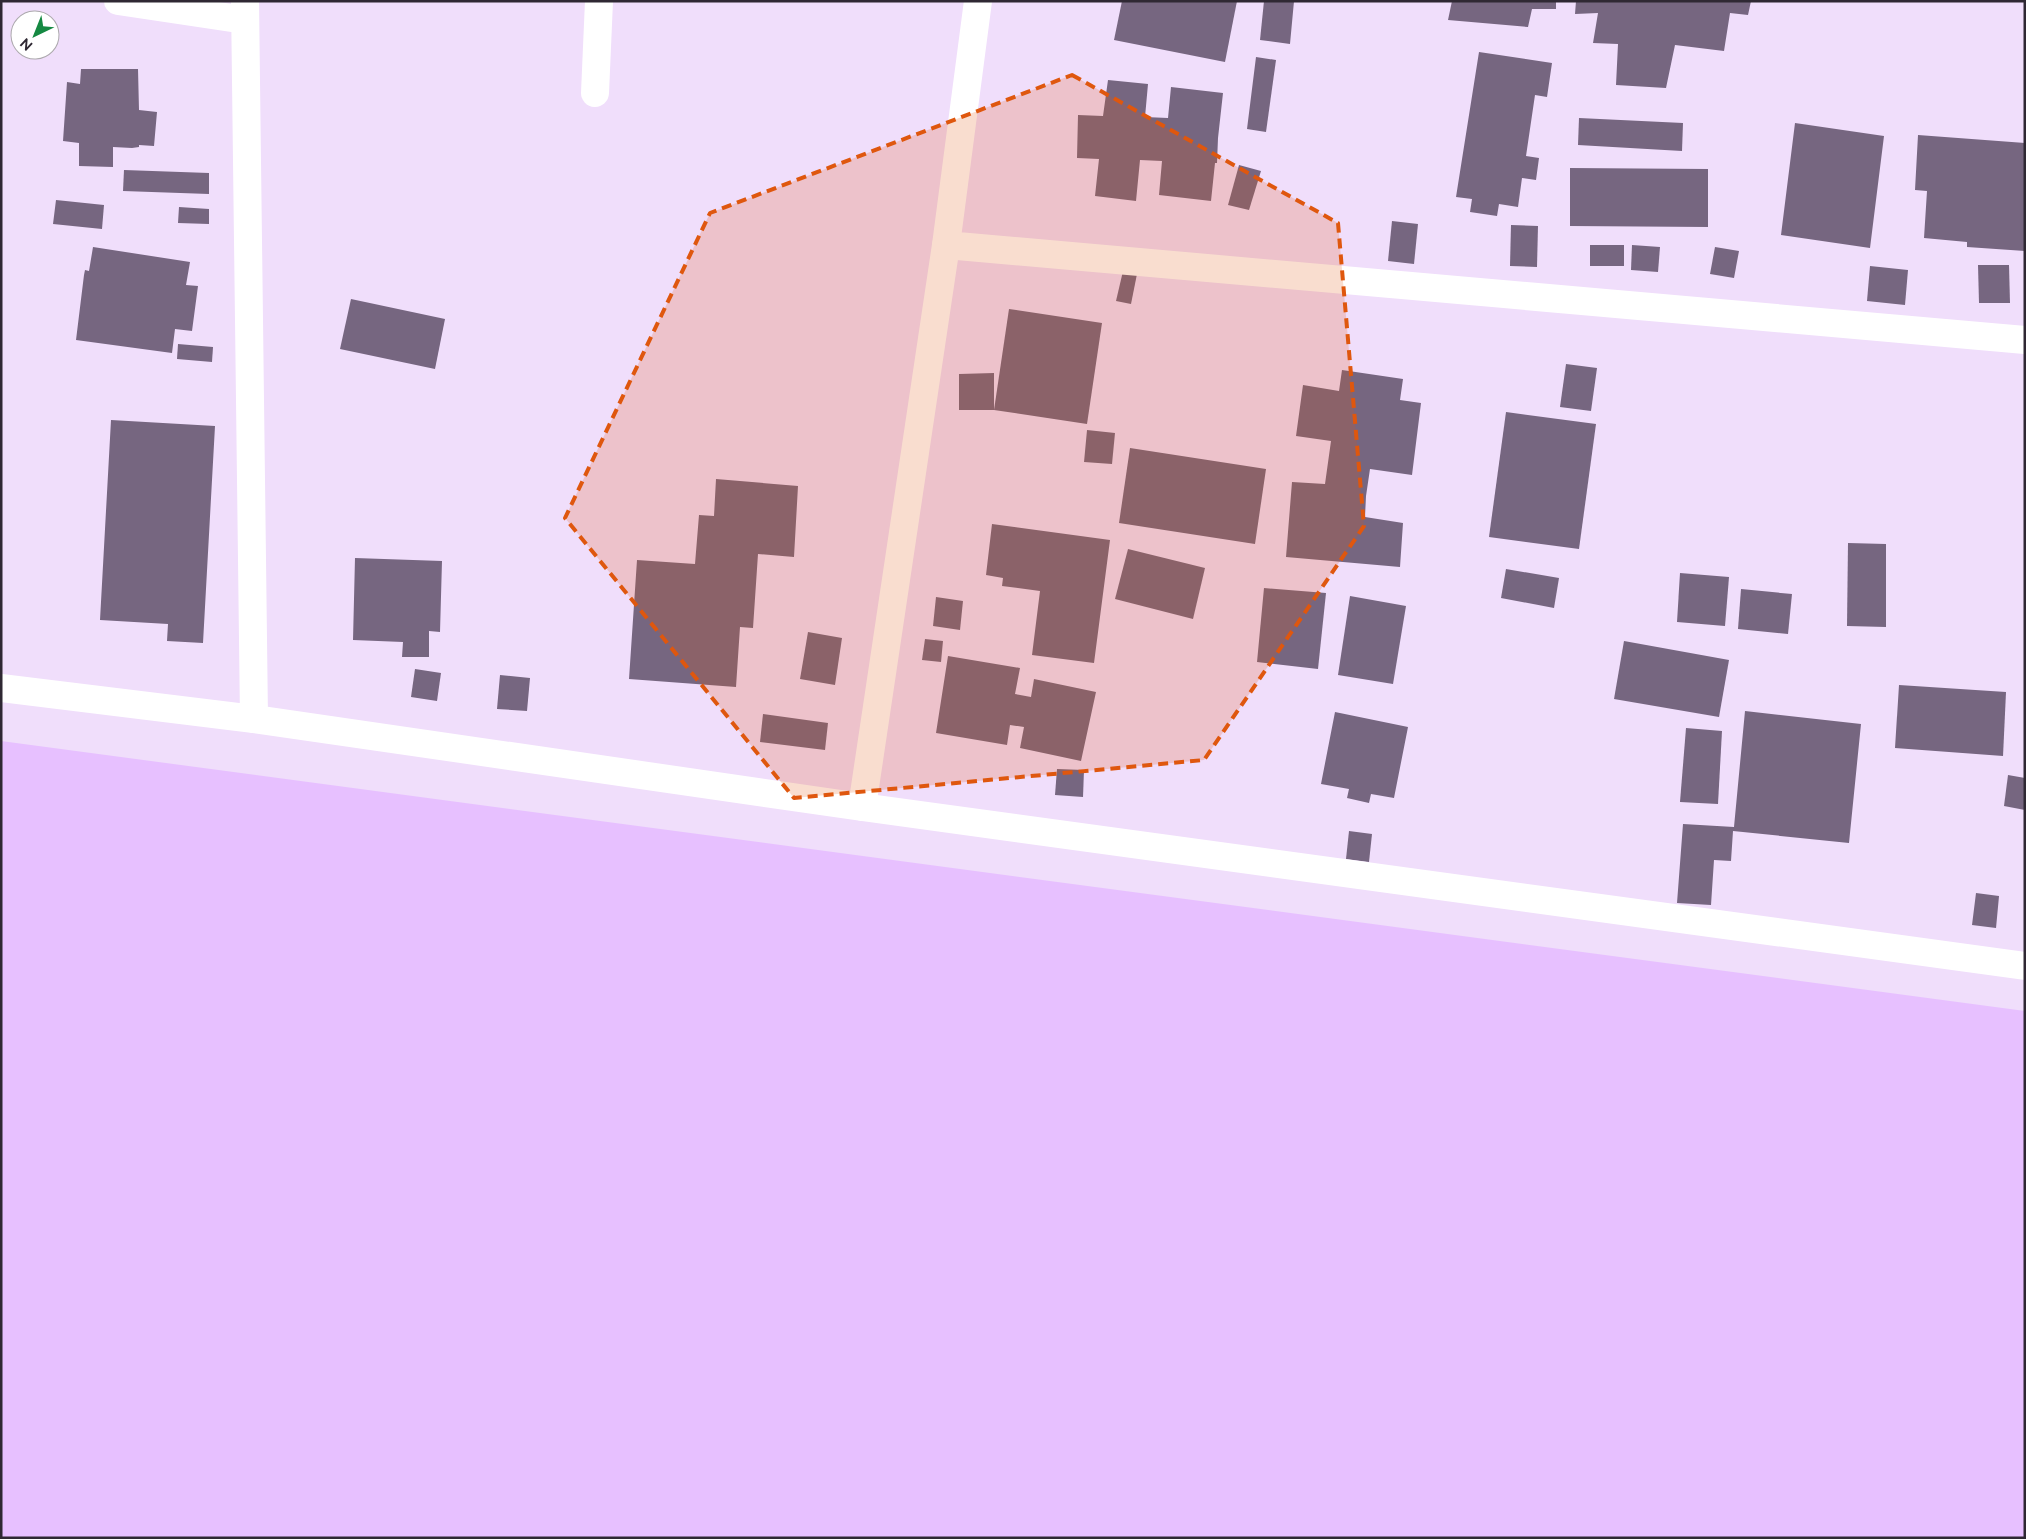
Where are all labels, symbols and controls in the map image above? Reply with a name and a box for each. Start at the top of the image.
north arrow [10,10,60,60]
text: N [17,35,35,54]

